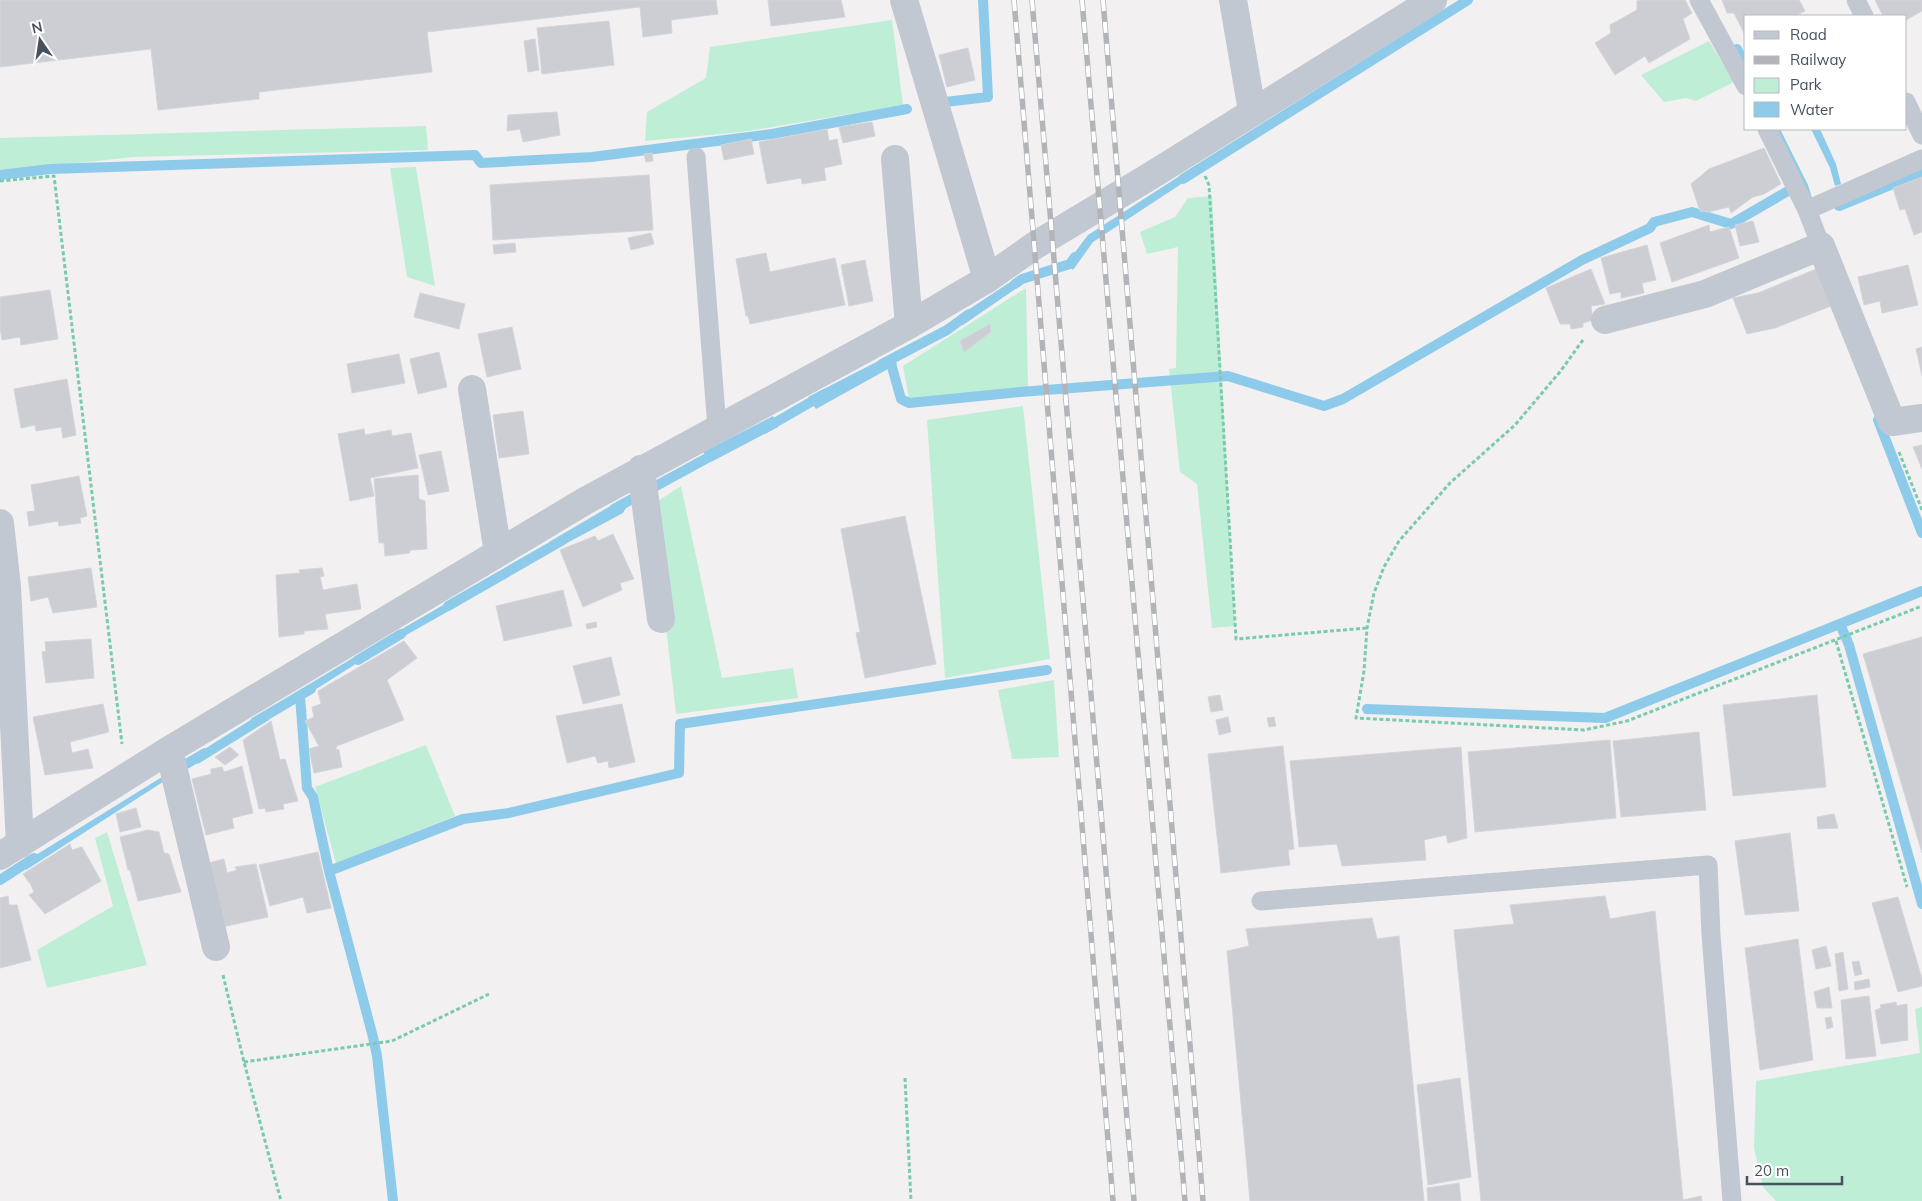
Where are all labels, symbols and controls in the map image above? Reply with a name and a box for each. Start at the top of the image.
north arrow [15,15,65,65]
legend [1744,15,1907,130]
text: N [30,17,44,37]
text: Road [1790,25,1827,44]
text: Railway [1790,50,1846,69]
text: Park [1790,75,1822,94]
text: Water [1790,100,1834,119]
scale bar [1747,1154,1842,1186]
text: 20 m [1754,1161,1789,1180]

